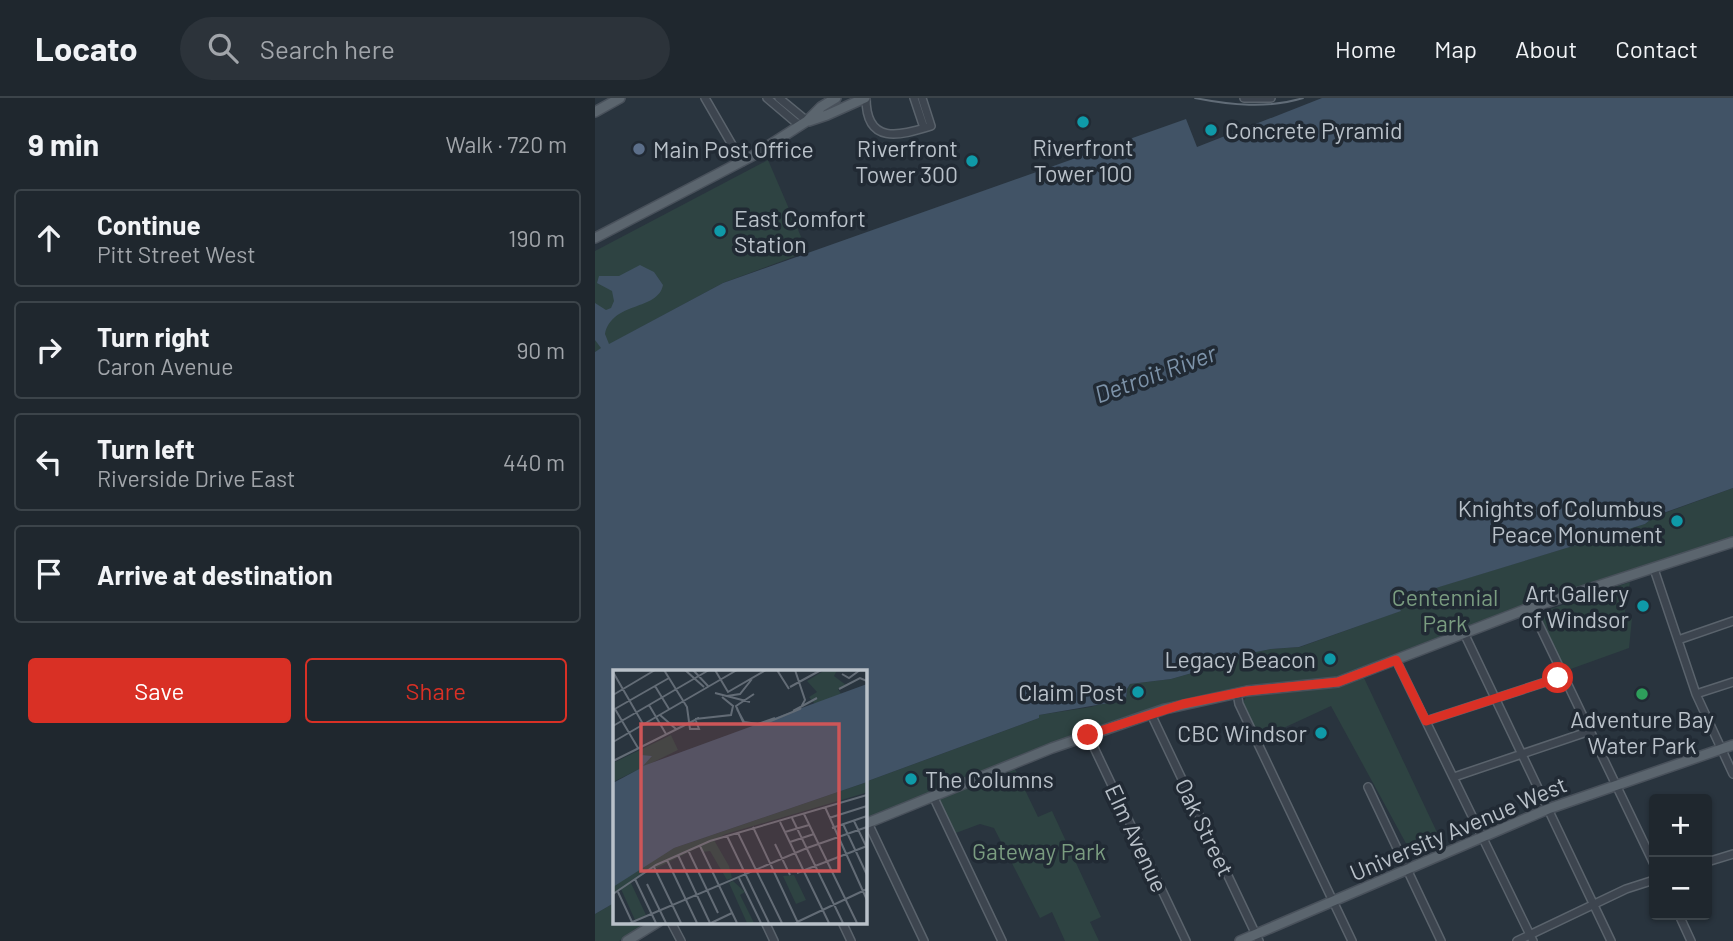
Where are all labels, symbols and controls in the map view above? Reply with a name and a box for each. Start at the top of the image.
search box [180,17,670,80]
text: Locato [35,28,138,68]
icon: search [204,29,242,67]
text: Search here [260,33,395,64]
text: Home [1335,34,1396,63]
text: Map [1434,34,1477,63]
text: About [1515,34,1577,63]
text: Contact [1615,34,1698,63]
marker: Riverfront Tower 100 [1075,114,1091,130]
place label: Concrete Pyramid [1225,116,1403,144]
marker: Concrete Pyramid [1203,122,1219,138]
text: 9 min [28,126,99,162]
text: Walk · 720 m [445,130,567,158]
place label: Riverfront Tower 100 [1032,133,1134,187]
place label: Riverfront Tower 300 [855,134,958,188]
place label: Main Post Office [653,135,814,163]
marker: Main Post Office [631,141,647,157]
marker: Riverfront Tower 300 [964,153,980,169]
place label: East Comfort Station [734,204,866,258]
text: Continue [97,209,201,240]
icon: ahead [30,219,68,257]
marker: East Comfort Station [712,223,728,239]
text: 190 m [508,224,565,252]
text: Pitt Street West [97,240,256,268]
text: Turn right [97,321,210,352]
icon: right [30,331,68,369]
text: 90 m [516,336,565,364]
water label: Detroit River [1090,337,1221,408]
text: Caron Avenue [97,352,233,380]
text: Turn left [97,433,195,464]
icon: left [30,443,68,481]
text: 440 m [503,448,565,476]
text: Riverside Drive East [97,464,295,492]
place label: Knights of Columbus Peace Monument [1458,494,1663,548]
marker: Knights of Columbus Peace Monument [1669,513,1685,529]
icon: arrive [30,555,68,593]
text: Arrive at destination [97,559,333,590]
place label: Art Gallery of Windsor [1521,579,1630,633]
park label: Centennial Park [1392,583,1498,637]
marker: Art Gallery of Windsor [1635,598,1651,614]
place label: Legacy Beacon [1164,645,1316,673]
marker: Legacy Beacon [1322,651,1338,667]
button: Save [28,658,291,723]
button: Share [305,658,567,723]
route start [1542,662,1573,693]
inset map [613,670,866,923]
place label: Claim Post [1018,678,1124,706]
marker: Claim Post [1130,684,1146,700]
marker: Adventure Bay Water Park [1634,686,1650,702]
place label: Adventure Bay Water Park [1570,705,1714,759]
route end [1072,719,1103,750]
place label: CBC Windsor [1177,719,1308,747]
marker: CBC Windsor [1313,725,1329,741]
place label: The Columns [925,765,1054,793]
street label: University Avenue West [1345,770,1571,886]
marker: The Columns [903,771,919,787]
street label: Oak Street [1169,774,1241,880]
street label: Elm Avenue [1100,780,1174,896]
map controls [1649,794,1712,920]
button: + [1649,794,1712,857]
park label: Gateway Park [972,837,1106,865]
button: − [1649,857,1712,920]

